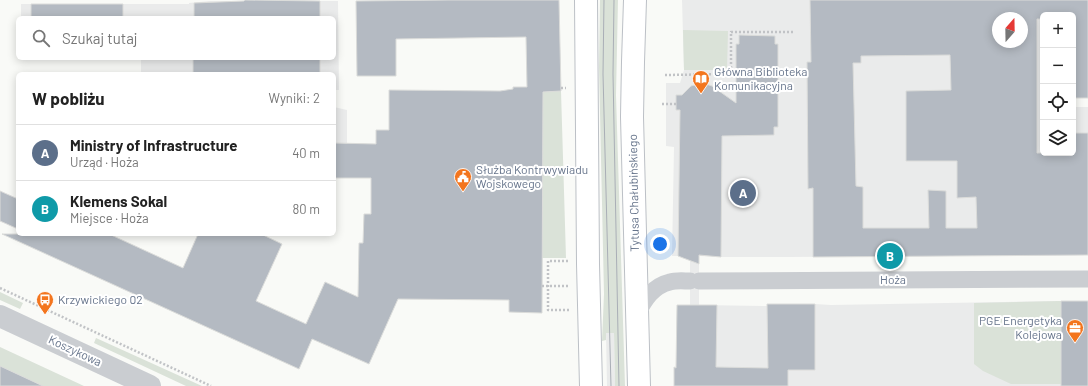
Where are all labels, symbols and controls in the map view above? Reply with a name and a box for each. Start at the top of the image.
north arrow [992,12,1028,48]
map controls [1040,12,1076,156]
button: + [1040,12,1076,48]
search box [16,16,336,60]
icon: search [30,27,52,49]
text: Szukaj tutaj [62,29,138,47]
button: − [1040,48,1076,84]
place label: Główna Biblioteka Komunikacyjna [714,64,807,92]
library icon: Główna Biblioteka Komunikacyjna [691,69,711,94]
button: locate [1040,84,1076,120]
text: W pobliżu [32,88,105,108]
text: Wyniki: 2 [269,90,320,106]
button: layers [1040,120,1076,156]
street label: Tytusa Chałubińskiego [625,134,641,252]
text: Ministry of Infrastructure [70,136,238,154]
text: A [41,145,49,161]
text: 40 m [292,145,320,161]
text: Urząd · Hoża [70,154,139,170]
place label: Służba Kontrwywiadu Wojskowego [476,162,588,190]
public building icon: Służba Kontrwywiadu Wojskowego [453,167,473,192]
pin: A [730,178,756,208]
text: Klemens Sokal [70,192,167,210]
text: B [41,201,49,217]
text: 80 m [293,201,320,217]
text: Miejsce · Hoża [70,210,149,226]
your location [650,234,670,254]
pin: B [877,241,903,271]
street label: Hoża [880,272,906,286]
bus stop icon: Krzywickiego 02 [35,290,55,315]
place label: Krzywickiego 02 [58,292,143,306]
place label: PGE Energetyka Kolejowa [979,313,1062,341]
office icon: PGE Energetyka Kolejowa [1065,318,1085,343]
street label: Koszykowa [47,332,104,368]

